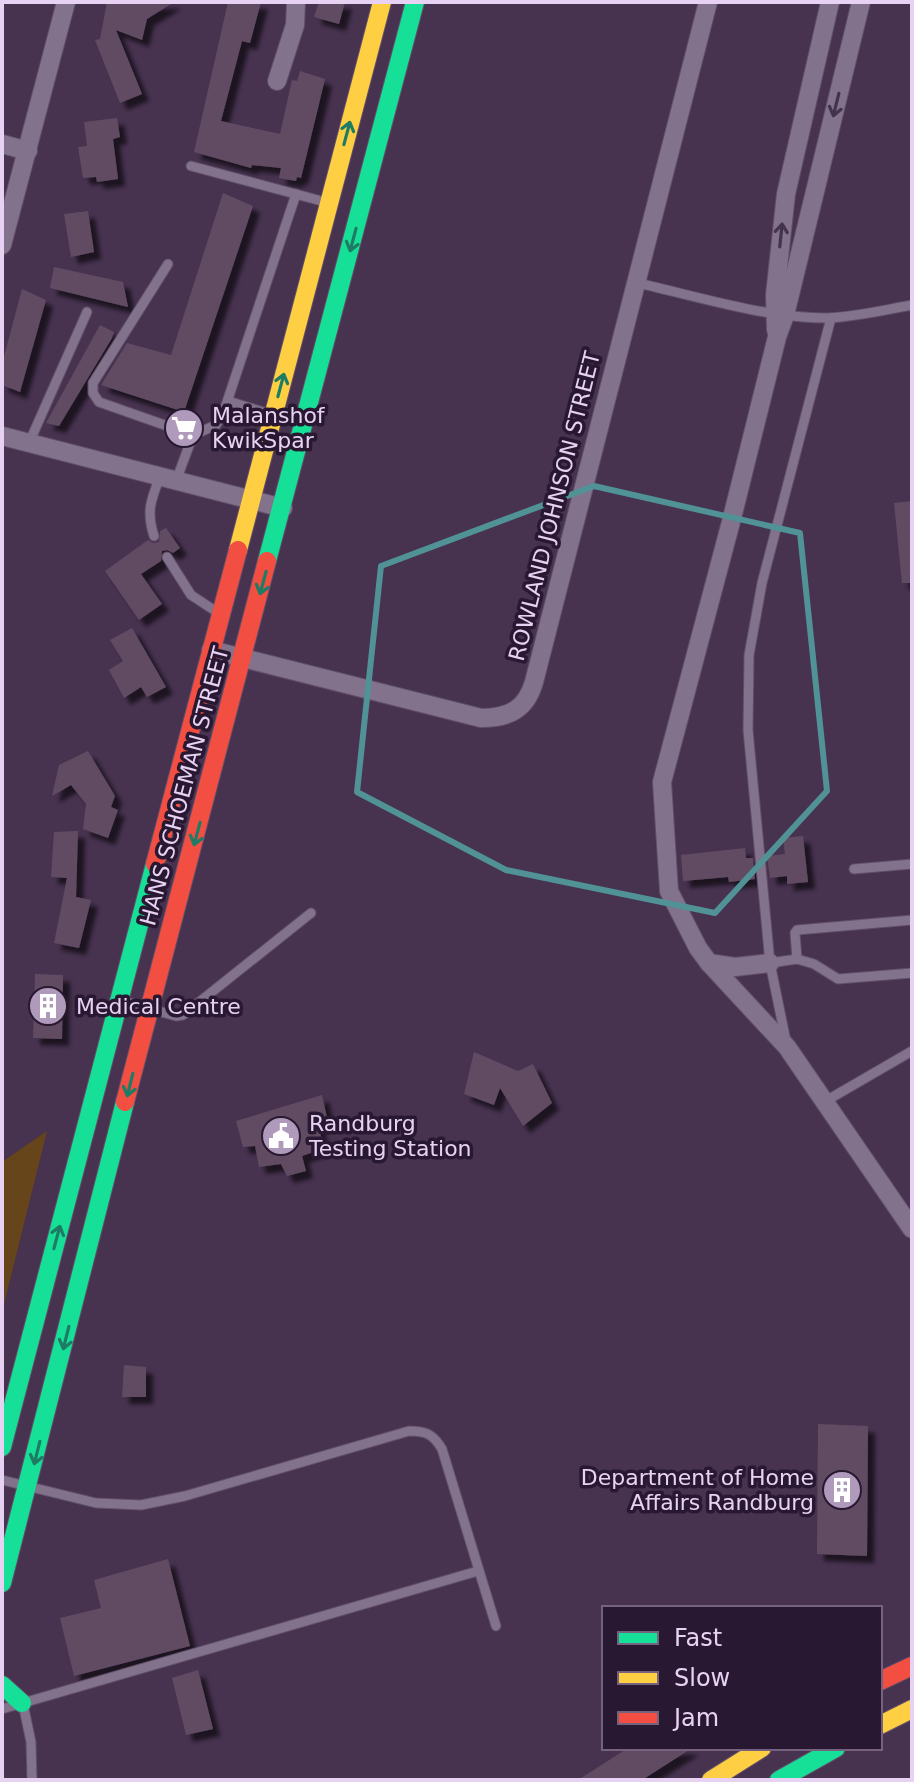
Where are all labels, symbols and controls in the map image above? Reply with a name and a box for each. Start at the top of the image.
one-way arrow [827,92,842,117]
one-way arrow [341,121,356,147]
one-way arrow [773,222,788,249]
one-way arrow [344,226,359,252]
street label: ROWLAND JOHNSON STREET [504,348,605,663]
one-way arrow [275,372,290,398]
place label: Malanshof KwikSpar [212,403,326,453]
supermarket icon: Malanshof KwikSpar [163,407,205,449]
one-way arrow [255,569,270,595]
street label: HANS SCHOEMAN STREET [135,644,234,928]
one-way arrow [188,821,203,847]
building icon: Medical Centre [27,985,69,1027]
place label: Medical Centre [76,994,241,1019]
one-way arrow [121,1072,136,1098]
place label: Randburg Testing Station [308,1111,472,1161]
public building icon: Randburg Testing Station [260,1115,302,1157]
one-way arrow [51,1224,66,1250]
one-way arrow [57,1324,72,1350]
one-way arrow [28,1439,43,1465]
place label: Department of Home Affairs Randburg [581,1465,814,1515]
building icon: Department of Home Affairs Randburg [821,1469,863,1511]
legend [602,1606,882,1750]
text: Fast [674,1624,722,1652]
text: Slow [674,1664,730,1692]
text: Jam [672,1704,719,1732]

